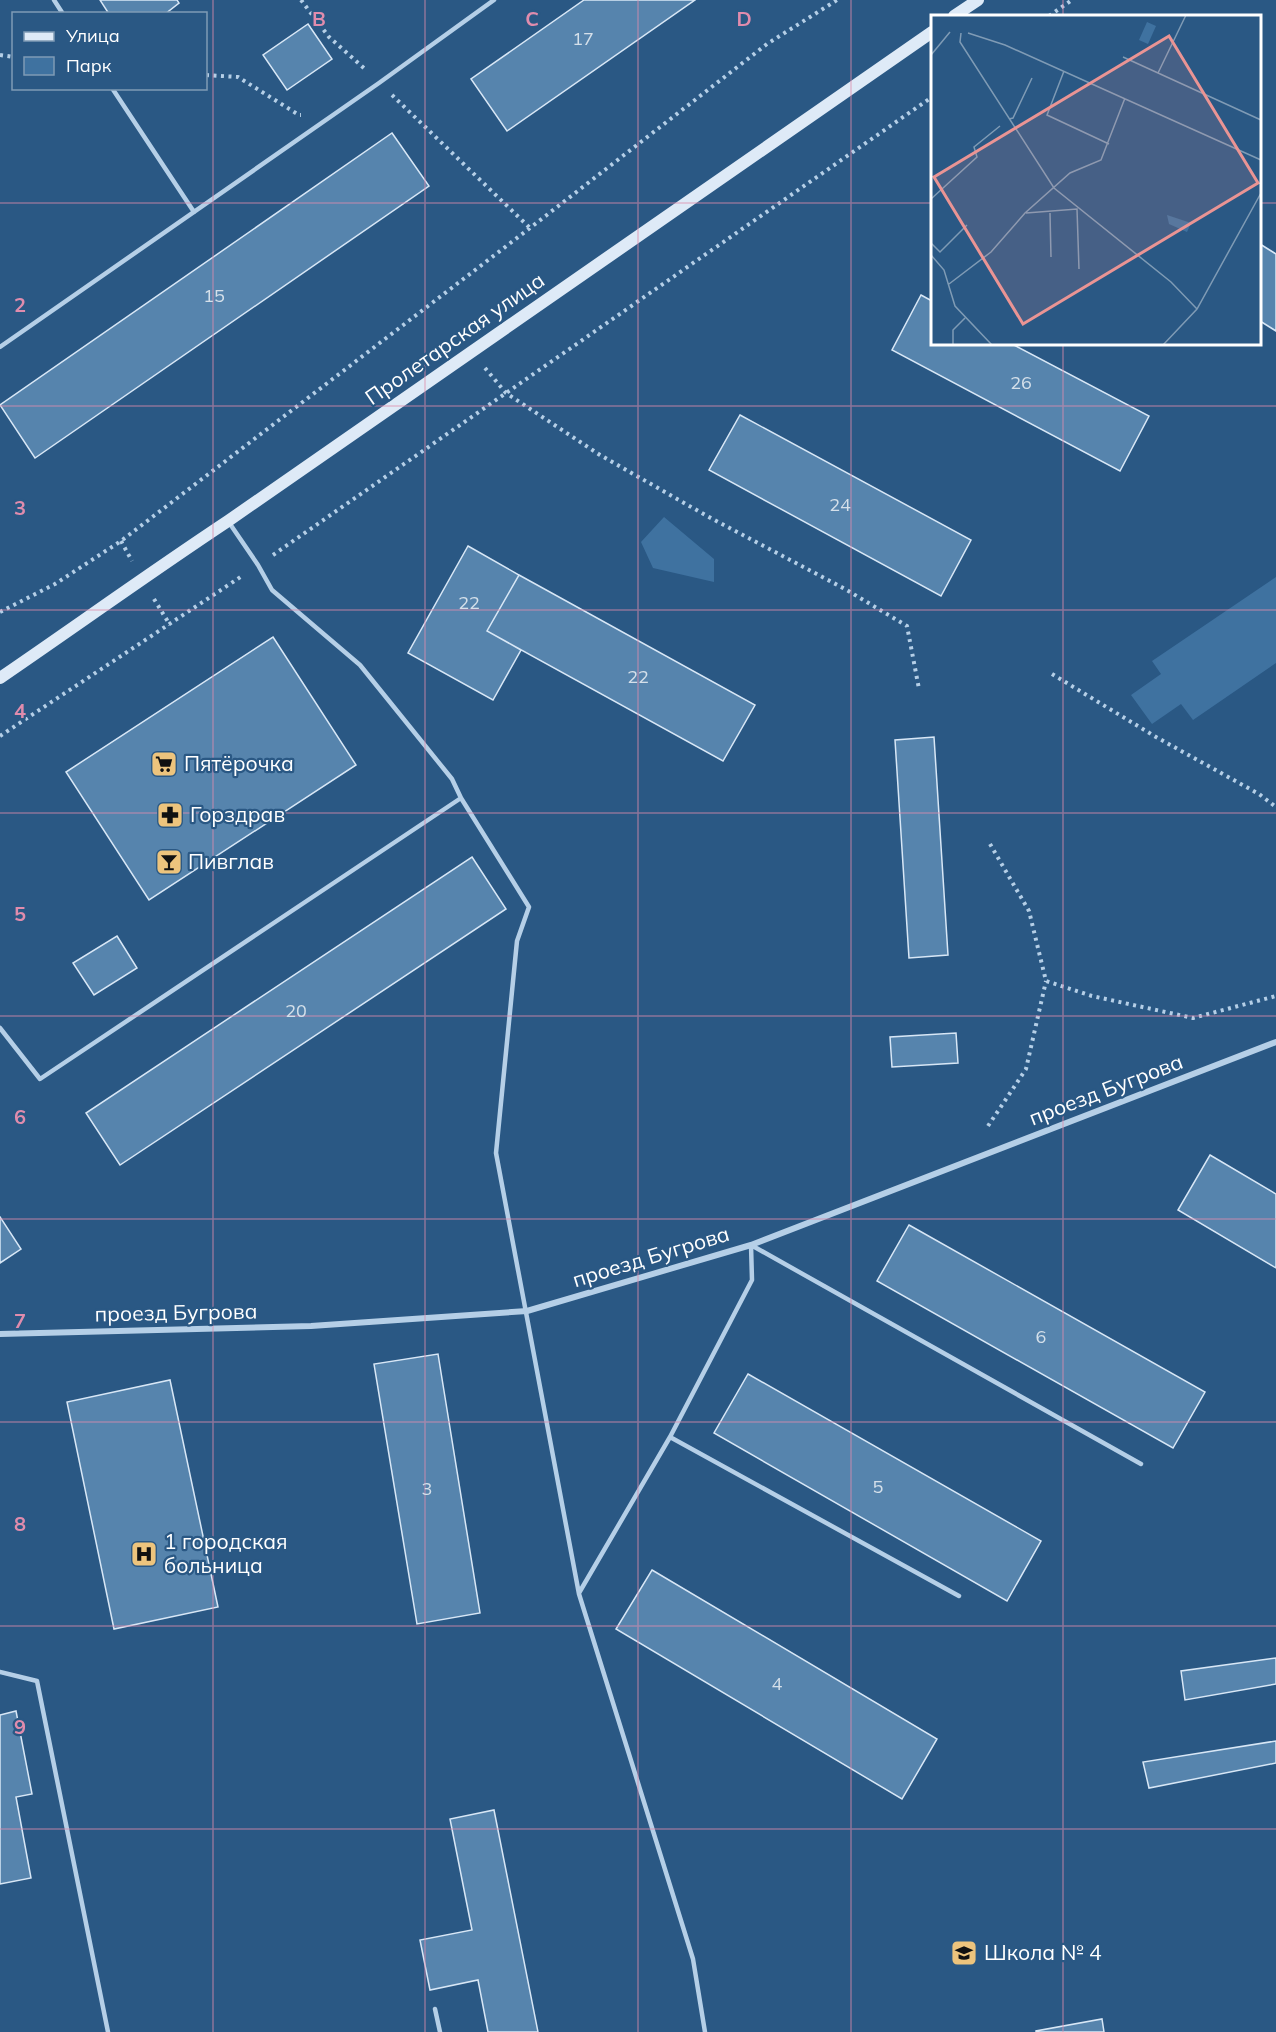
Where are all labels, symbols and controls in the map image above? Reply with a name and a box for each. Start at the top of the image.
text: B [312,6,326,31]
text: C [525,6,539,31]
text: D [736,6,752,31]
legend [12,12,207,90]
inset map [931,15,1261,345]
text: Улица [65,24,120,47]
house number: 17 [572,27,594,50]
text: Парк [66,54,112,77]
street label: Пролетарская улица [360,266,549,410]
house number: 15 [203,284,225,307]
text: 2 [14,292,26,317]
house number: 26 [1010,371,1032,394]
house number: 24 [829,493,851,516]
text: 3 [14,495,26,520]
house number: 22 [458,591,480,614]
house number: 22 [627,665,649,688]
text: 4 [14,698,26,723]
supermarket icon: Пятёрочка [149,749,179,779]
place label: Пятёрочка [184,750,294,776]
pharmacy icon: Горздрав [155,800,185,830]
place label: Горздрав [190,801,285,827]
bar icon: Пивглав [154,847,184,877]
place label: Пивглав [188,848,274,874]
text: 5 [14,901,26,926]
house number: 20 [285,999,307,1022]
street label: проезд Бугрова [1025,1048,1186,1130]
text: 6 [14,1104,26,1129]
street label: проезд Бугрова [569,1220,732,1292]
street label: проезд Бугрова [94,1298,258,1326]
text: 7 [14,1308,26,1333]
house number: 6 [1036,1325,1046,1348]
house number: 5 [873,1475,884,1498]
house number: 3 [422,1477,432,1500]
text: 8 [14,1511,26,1536]
place label: 1 городская больница [164,1528,288,1578]
hospital icon: 1 городская больница [129,1539,159,1569]
house number: 4 [772,1672,783,1695]
text: 9 [14,1714,26,1739]
school or university icon: Школа № 4 [949,1938,979,1968]
place label: Школа № 4 [984,1939,1102,1965]

